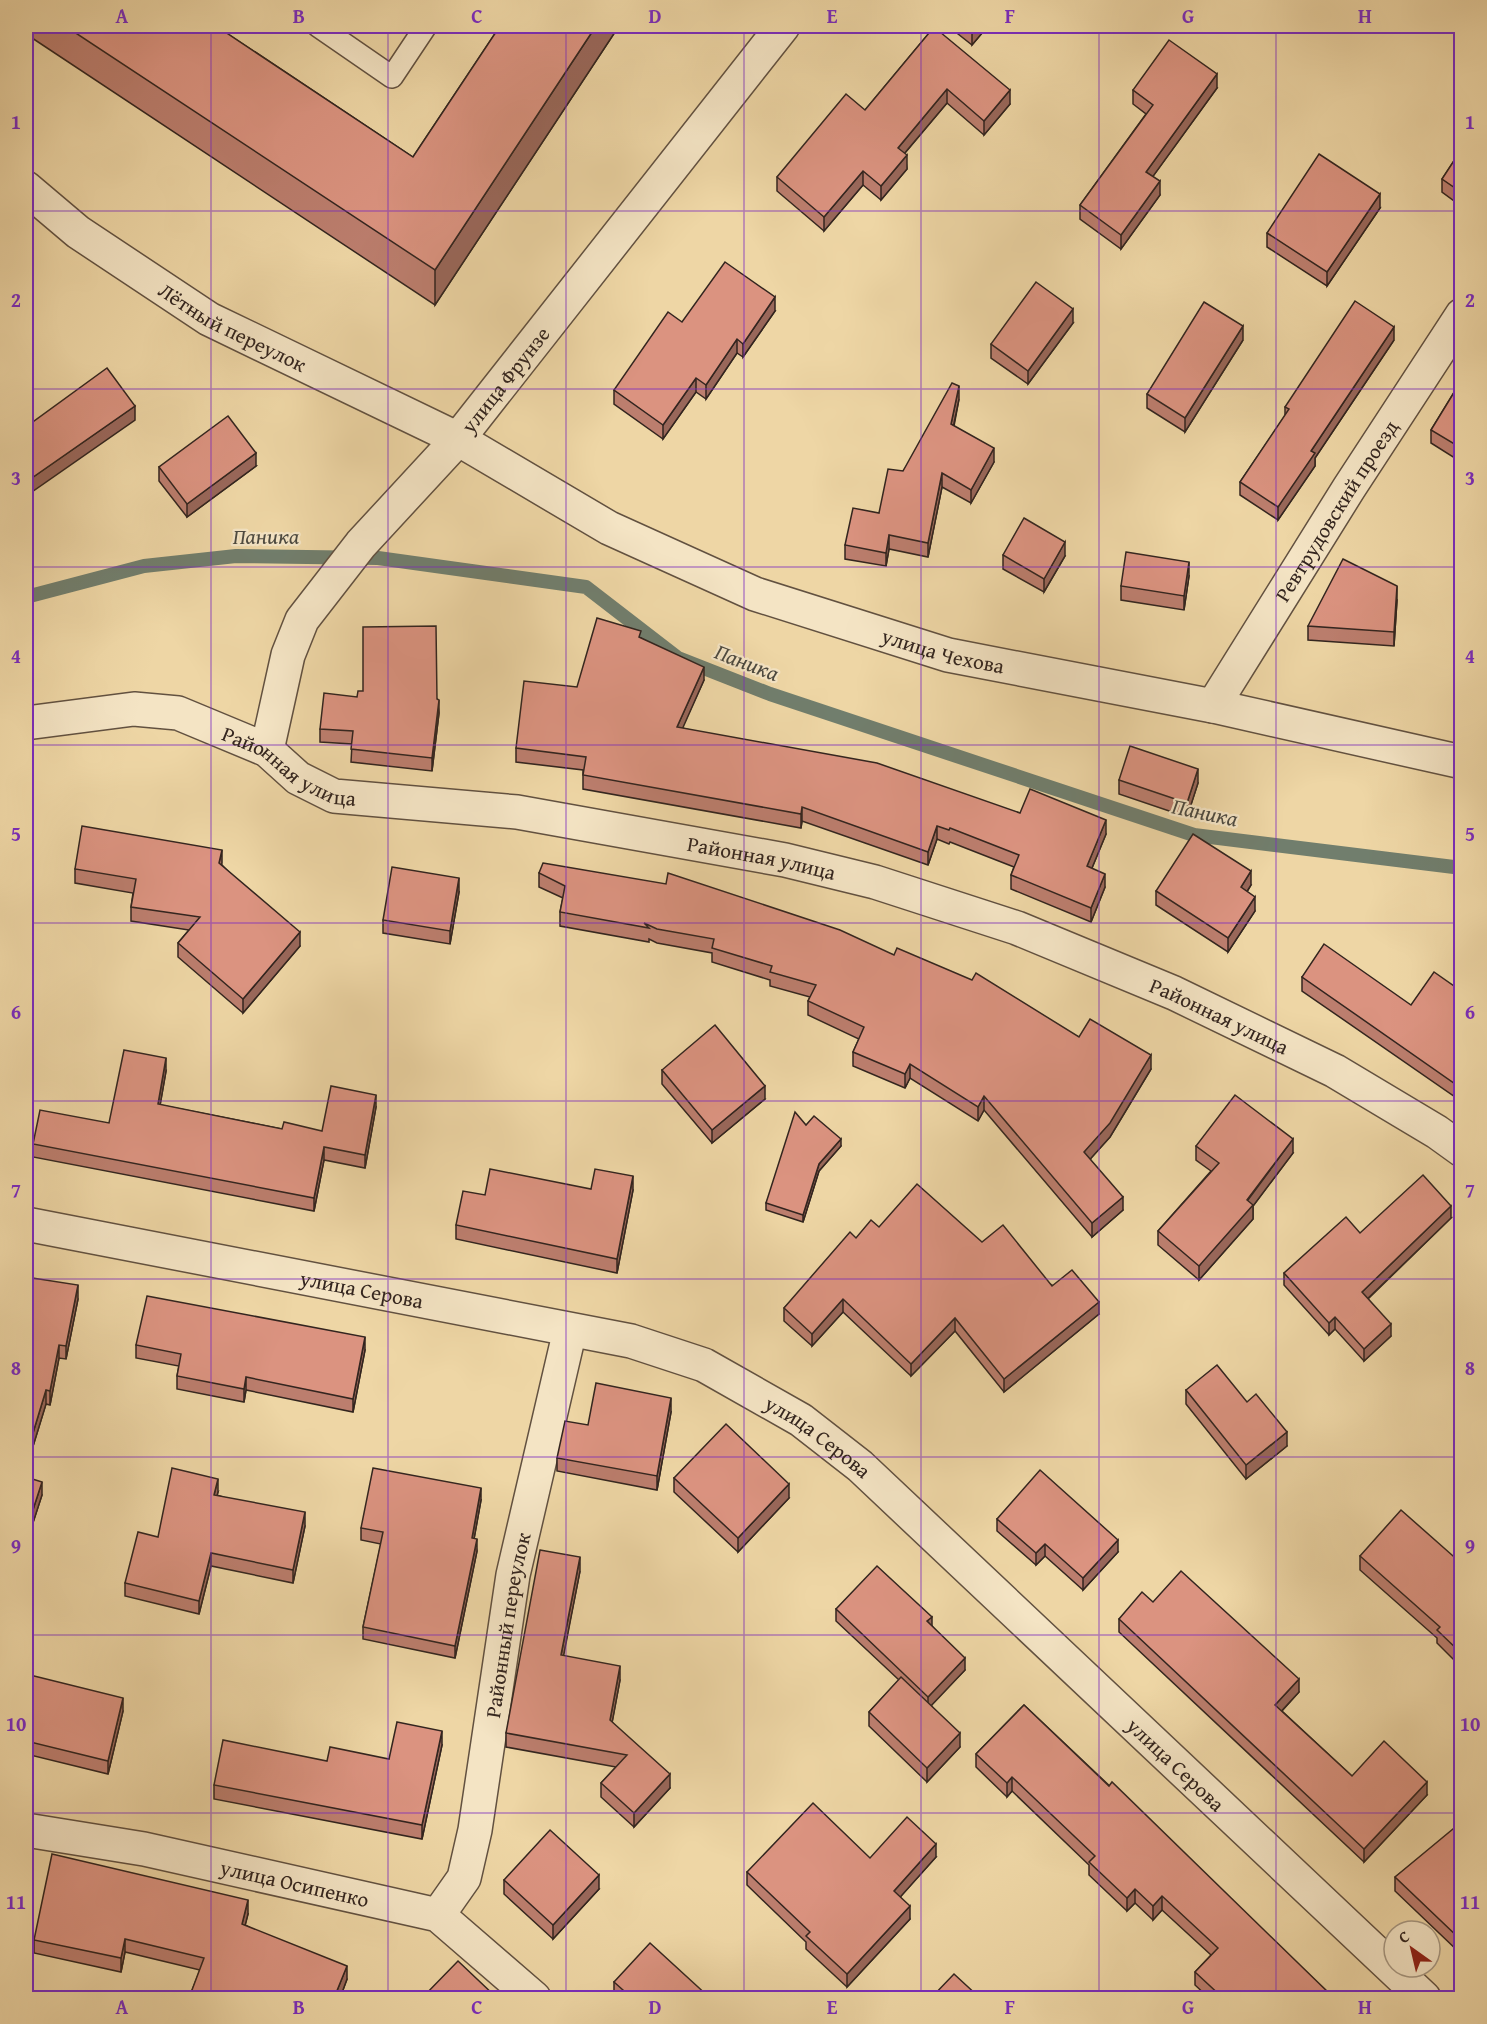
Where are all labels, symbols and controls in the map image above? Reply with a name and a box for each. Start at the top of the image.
text: A [116,1,129,30]
text: B [293,1,305,30]
text: C [471,1,483,30]
text: D [648,1,662,30]
text: E [827,1,838,30]
text: F [1005,1,1015,30]
text: G [1182,1,1194,30]
text: H [1358,1,1372,30]
text: 1 [11,107,21,136]
text: 1 [1465,107,1475,136]
street label: Лётный переулок [153,274,312,379]
text: 2 [11,285,21,314]
text: 2 [1465,285,1475,314]
street label: улица Фрунзе [452,319,557,440]
street label: Ревтрудовский проезд [1266,413,1406,607]
text: 3 [11,463,21,492]
text: 3 [1465,463,1475,492]
water label: Паника [233,520,299,552]
street label: улица Чехова [877,619,1007,681]
water label: Паника [710,635,784,689]
text: 4 [11,641,21,670]
text: 4 [1465,641,1475,670]
street label: Районная улица [218,718,357,813]
water label: Паника [1169,789,1241,835]
text: 5 [11,819,21,848]
text: 5 [1465,819,1475,848]
street label: Районная улица [685,827,839,887]
street label: Районная улица [1145,969,1294,1062]
text: 6 [11,997,21,1026]
text: 6 [1465,997,1475,1026]
text: 7 [11,1175,21,1204]
text: 7 [1465,1175,1475,1204]
street label: улица Серова [297,1262,426,1316]
text: 8 [11,1353,21,1382]
text: 8 [1465,1353,1475,1382]
street label: улица Серова [759,1387,879,1485]
street label: Районный переулок [476,1529,538,1720]
text: 9 [11,1531,21,1560]
text: 9 [1465,1531,1475,1560]
text: 10 [6,1709,26,1738]
street label: улица Серова [1119,1709,1232,1818]
text: 10 [1460,1709,1480,1738]
street label: улица Осипенко [216,1851,372,1915]
text: 11 [6,1887,26,1916]
text: 11 [1460,1887,1480,1916]
north arrow [1382,1919,1442,1979]
text: С [1393,1924,1414,1949]
text: A [116,1992,129,2021]
text: B [293,1992,305,2021]
text: C [471,1992,483,2021]
text: D [648,1992,662,2021]
text: E [827,1992,838,2021]
text: F [1005,1992,1015,2021]
text: G [1182,1992,1194,2021]
text: H [1358,1992,1372,2021]

